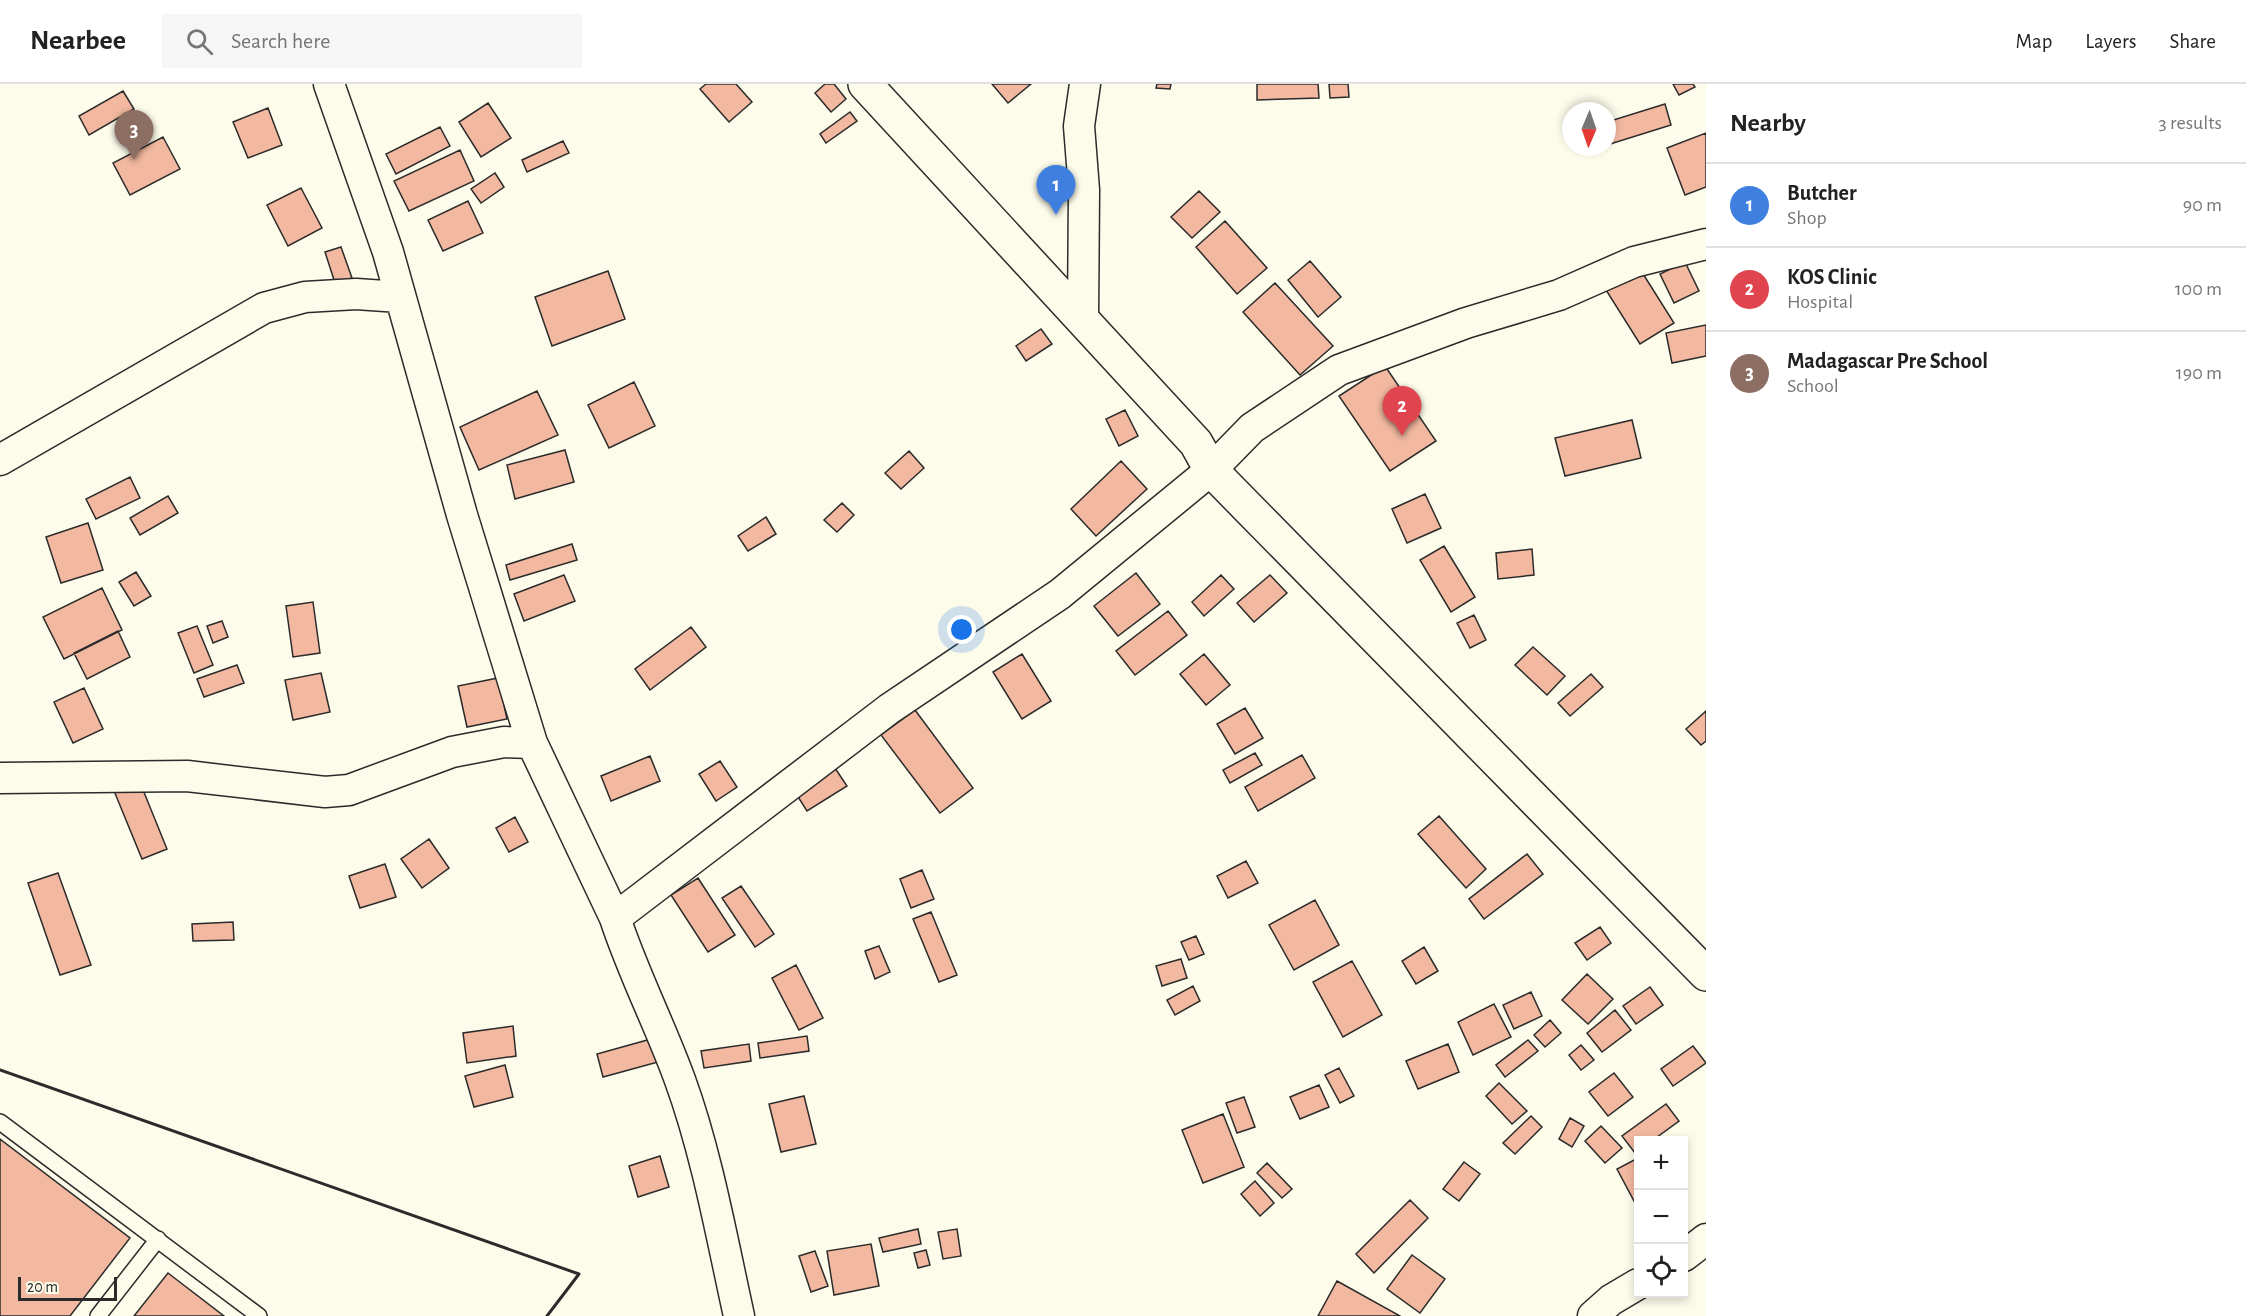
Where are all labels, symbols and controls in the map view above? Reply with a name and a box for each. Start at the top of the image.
search box [162,14,582,68]
icon: search [183,25,216,58]
text: Nearbee [30,27,126,55]
text: Search here [231,30,330,52]
text: Map [2016,31,2052,52]
text: Layers [2085,31,2136,52]
text: Share [2169,31,2216,52]
north arrow [1562,102,1616,156]
pin: 3 [114,110,154,160]
text: Nearby [1730,110,1806,136]
text: 3 results [2158,113,2222,133]
pin: 1 [1036,166,1076,215]
text: Butcher [1787,182,1857,204]
text: 1 [1746,195,1753,215]
text: 90 m [2183,195,2222,215]
text: Shop [1787,208,1827,228]
text: KOS Clinic [1787,266,1877,288]
text: 2 [1745,279,1754,299]
text: 100 m [2175,279,2222,299]
text: Hospital [1787,292,1853,312]
text: Madagascar Pre School [1787,350,1988,372]
text: 3 [1745,363,1754,383]
text: 190 m [2176,363,2222,383]
text: School [1787,376,1839,396]
pin: 2 [1382,386,1422,436]
your location [947,615,976,644]
map controls [1634,1136,1688,1298]
button: + [1634,1136,1688,1190]
button: − [1634,1190,1688,1244]
button: locate [1634,1244,1688,1298]
scale bar [18,1274,117,1302]
text: 20 m [27,1279,58,1295]

